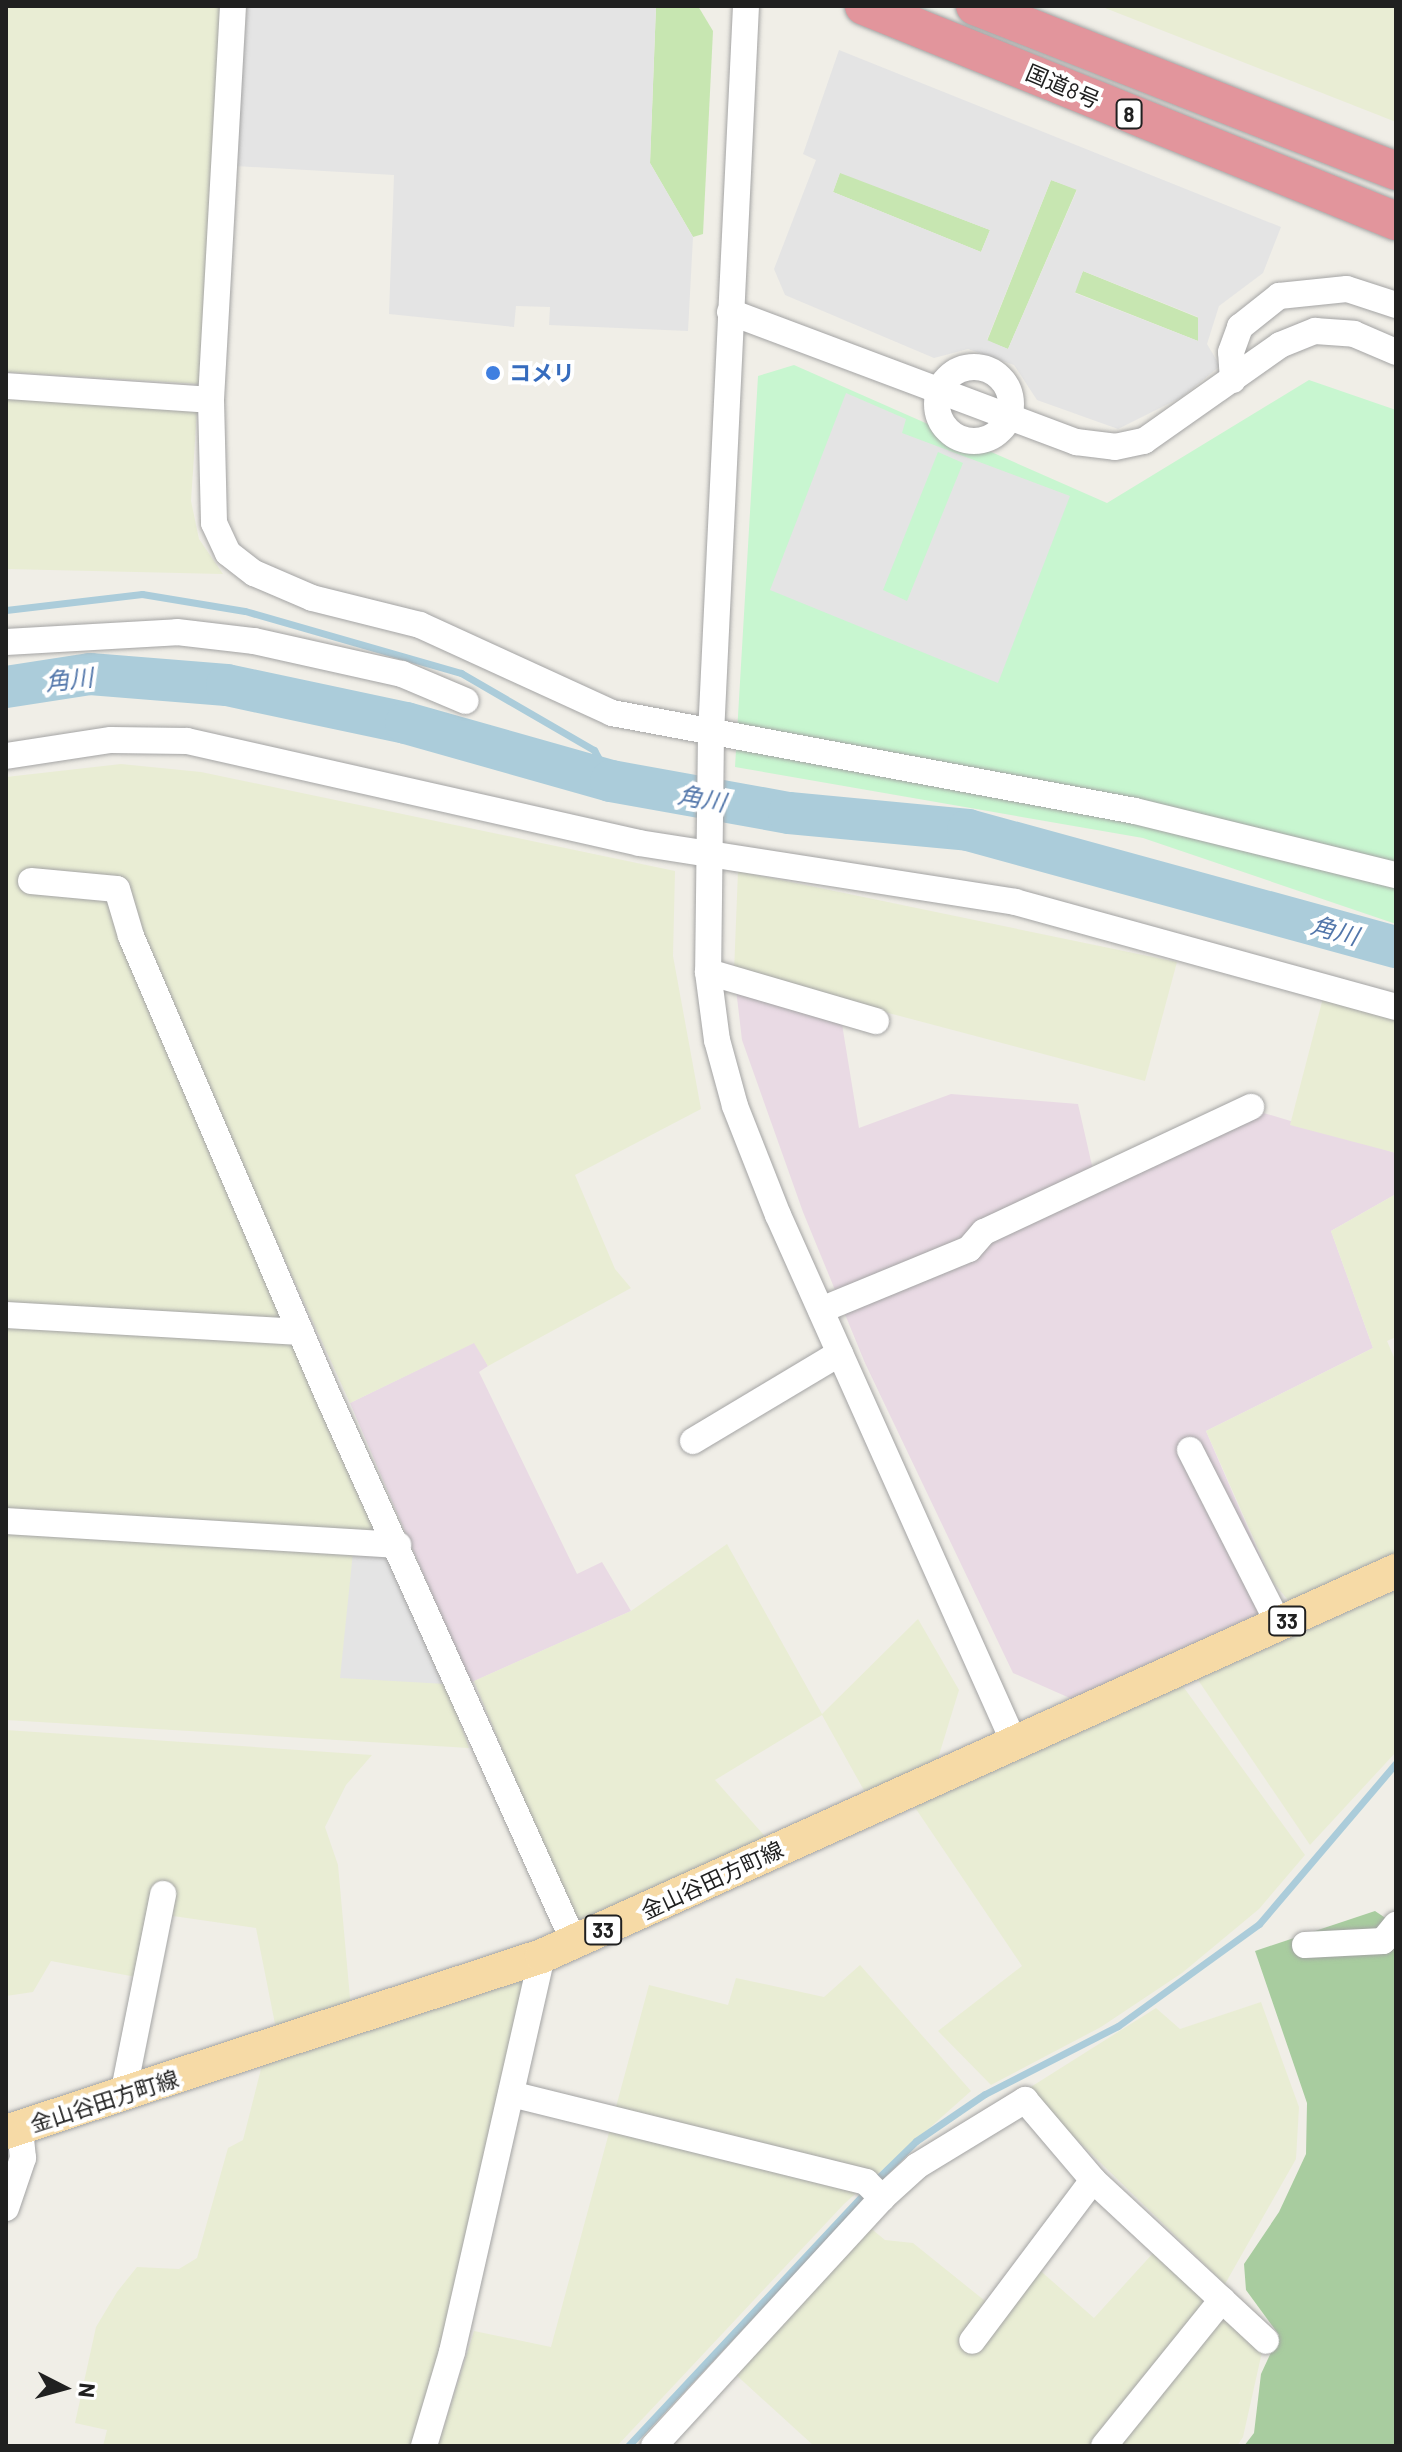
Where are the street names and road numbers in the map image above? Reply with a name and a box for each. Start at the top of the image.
street label: 国道8号 [1022,59,1104,113]
road number: 8 [1115,98,1143,130]
road number: 33 [1267,1605,1307,1637]
street label: 金山谷田方町線 [637,1835,787,1925]
road number: 33 [583,1914,623,1946]
street label: 金山谷田方町線 [27,2065,181,2137]

